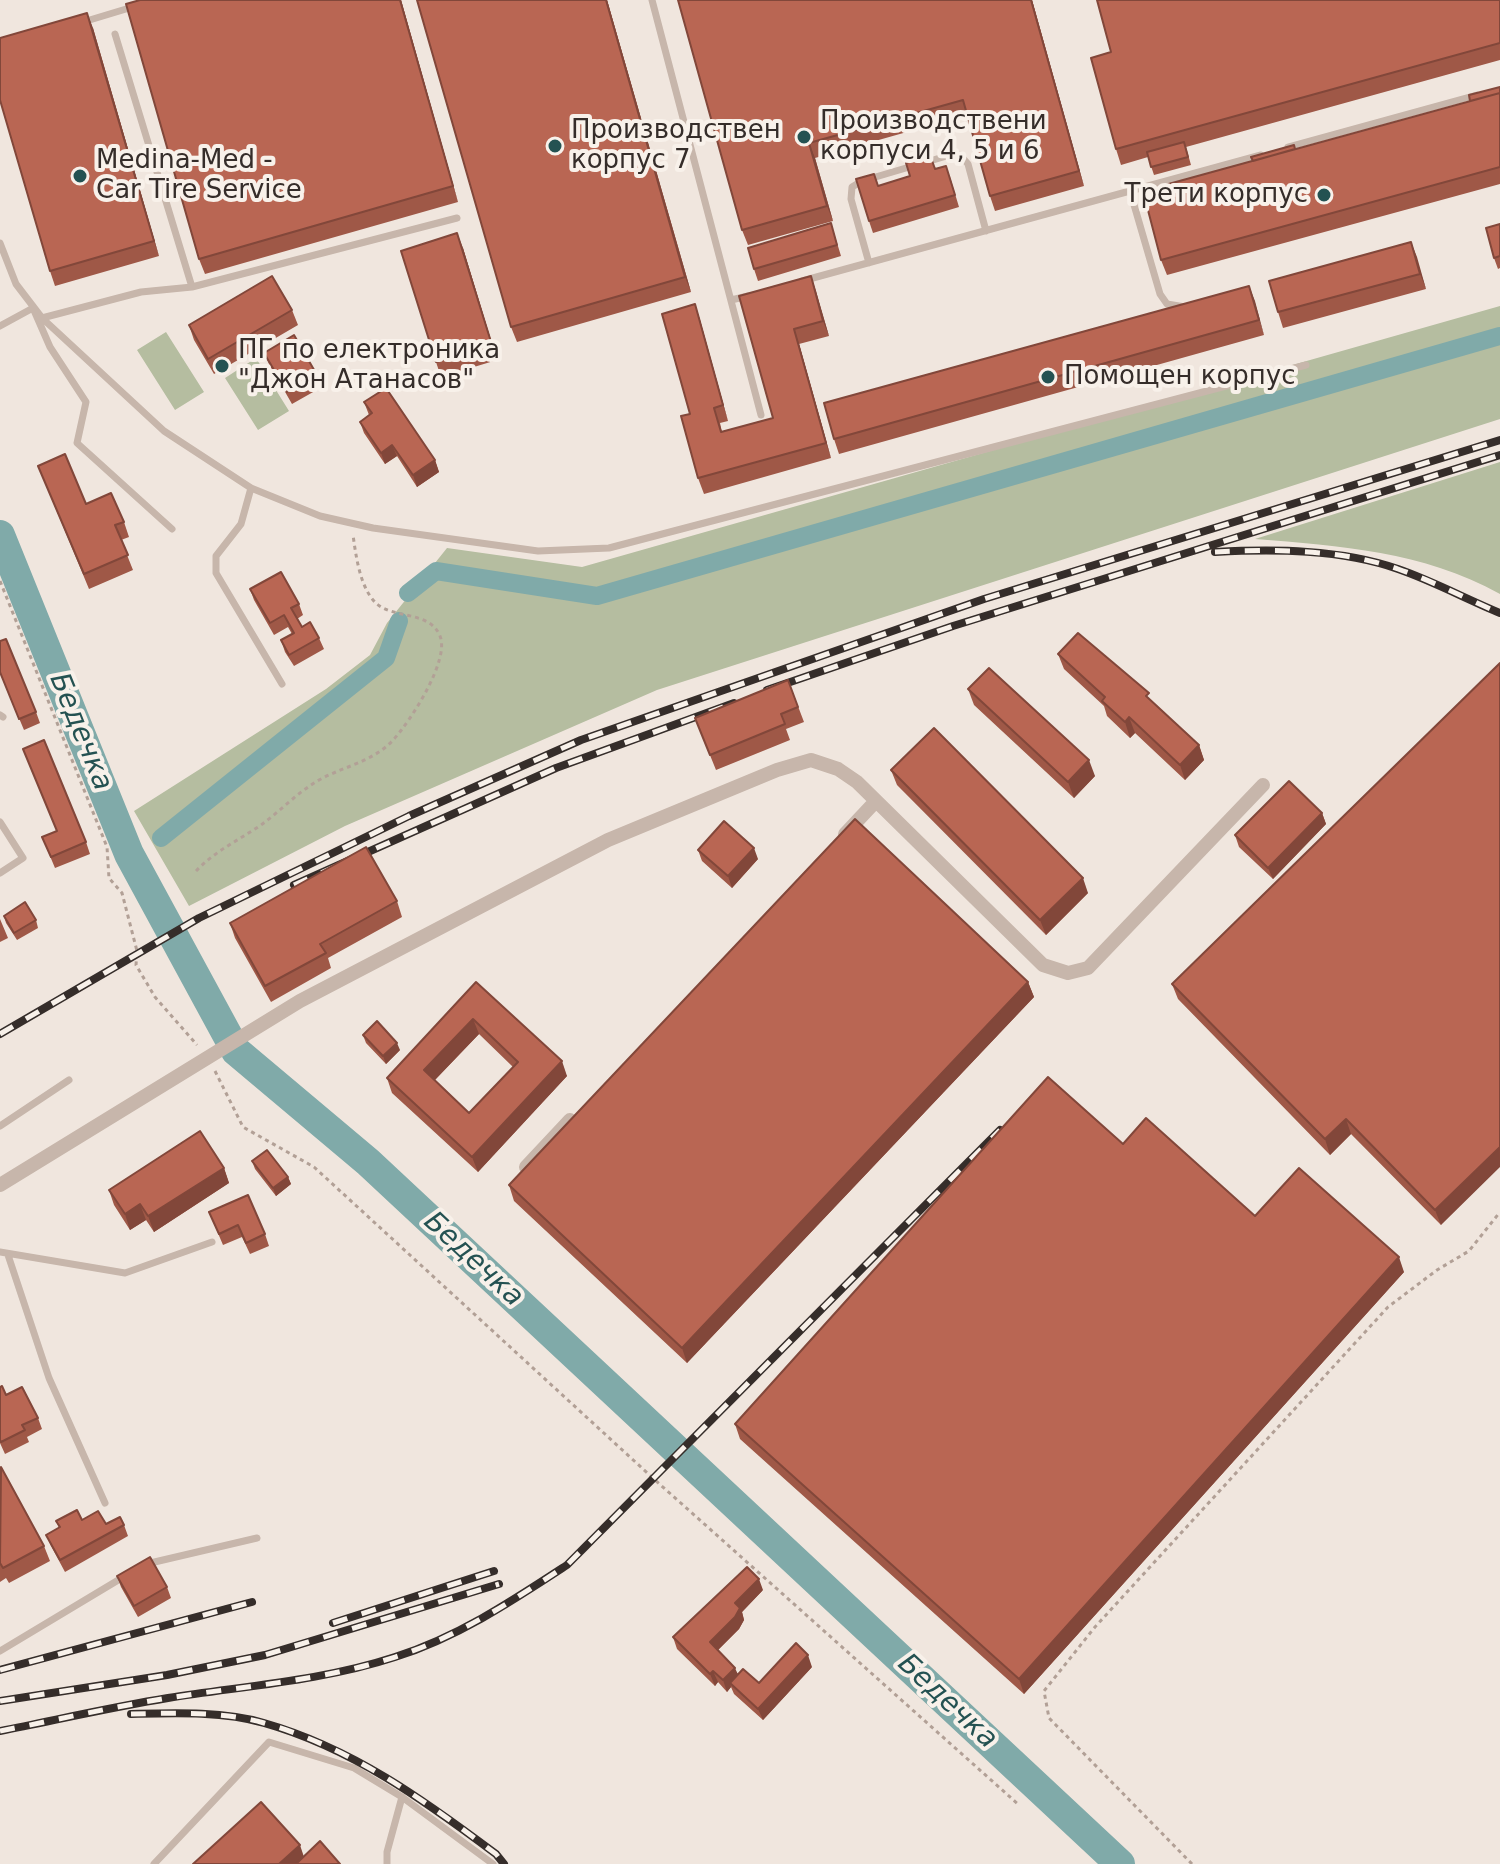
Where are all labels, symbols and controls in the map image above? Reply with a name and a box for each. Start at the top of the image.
place label: Производствени корпуси 4, 5 и 6 [820,106,1047,168]
place label: Производствeн корпус 7 [571,115,781,176]
marker: Производствени корпуси 4, 5 и 6 [795,128,813,146]
marker: Производствeн корпус 7 [546,137,564,155]
place label: Medina-Med - Car Tire Service [96,145,302,206]
marker: Medina-Med - Car Tire Service [71,167,89,185]
place label: Трети корпус [1125,179,1308,211]
marker: Трети корпус [1315,186,1333,204]
place label: ПГ по електроника "Джон Атанасов" [238,335,500,396]
marker: ПГ по електроника "Джон Атанасов" [213,357,231,375]
place label: Помощен корпус [1064,361,1296,393]
marker: Помощен корпус [1039,368,1057,386]
water label: Бедечка [41,668,119,796]
water label: Бедечка [416,1206,530,1314]
water label: Бедечка [890,1648,1004,1756]

